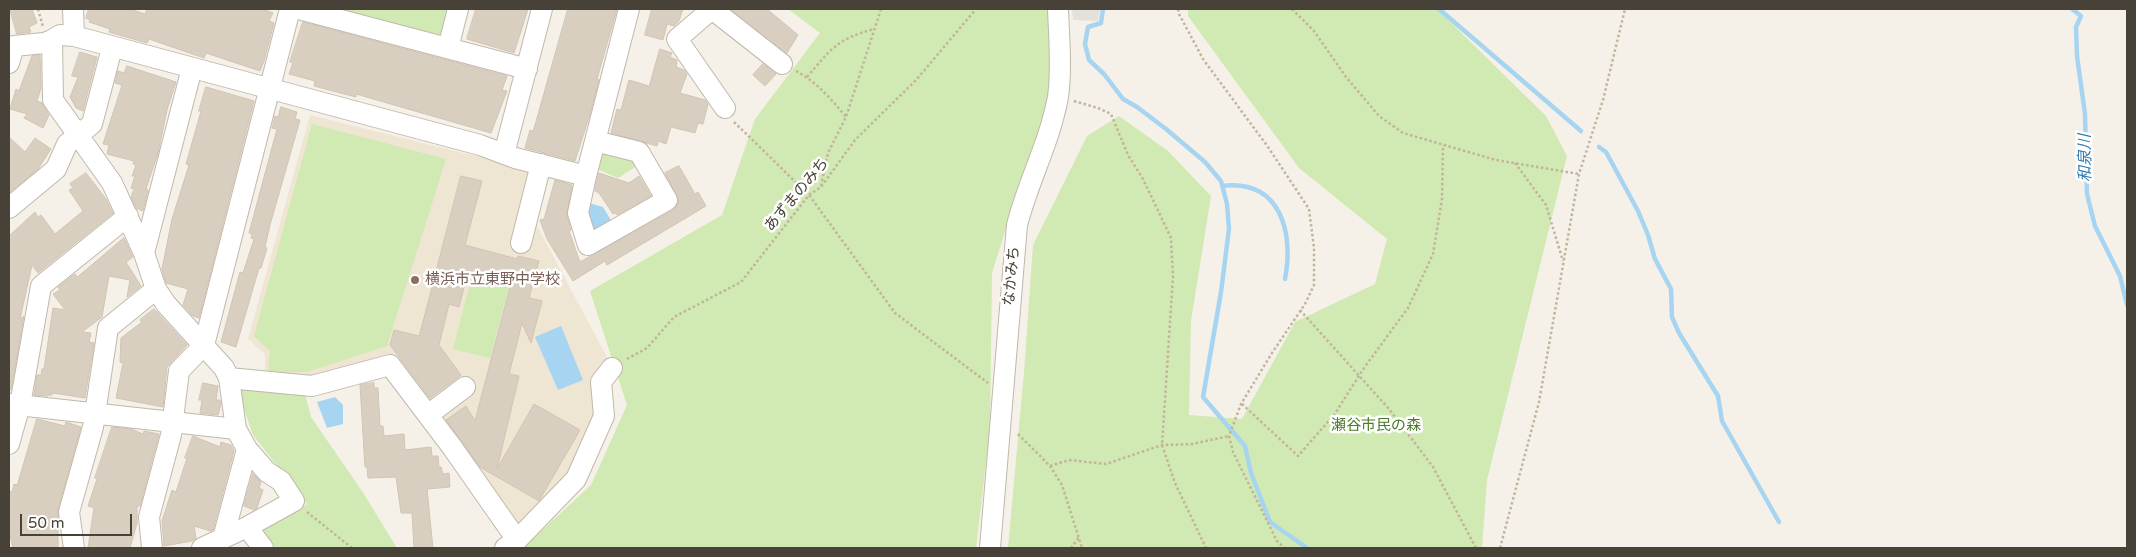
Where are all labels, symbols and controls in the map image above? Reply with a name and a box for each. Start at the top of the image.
water label: 和泉川 [2076,134,2096,182]
street label: あずまのみち [761,155,833,235]
street label: なかみち [1000,245,1024,307]
place label: 横浜市立東野中学校 [425,271,560,289]
marker: 横浜市立東野中学校 [409,274,421,286]
park label: 瀬谷市民の森 [1331,417,1421,435]
scale bar [22,504,135,536]
text: 50 m [28,514,65,532]

